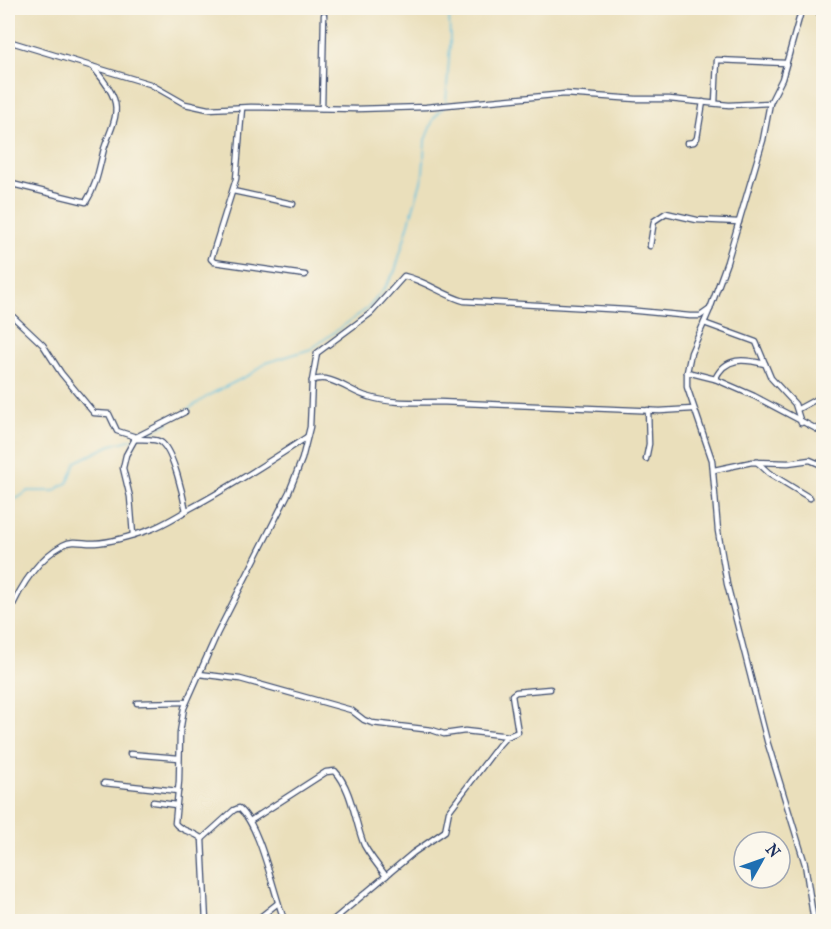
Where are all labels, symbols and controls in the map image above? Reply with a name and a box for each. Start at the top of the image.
north arrow [732,830,792,890]
text: N [762,840,785,862]

